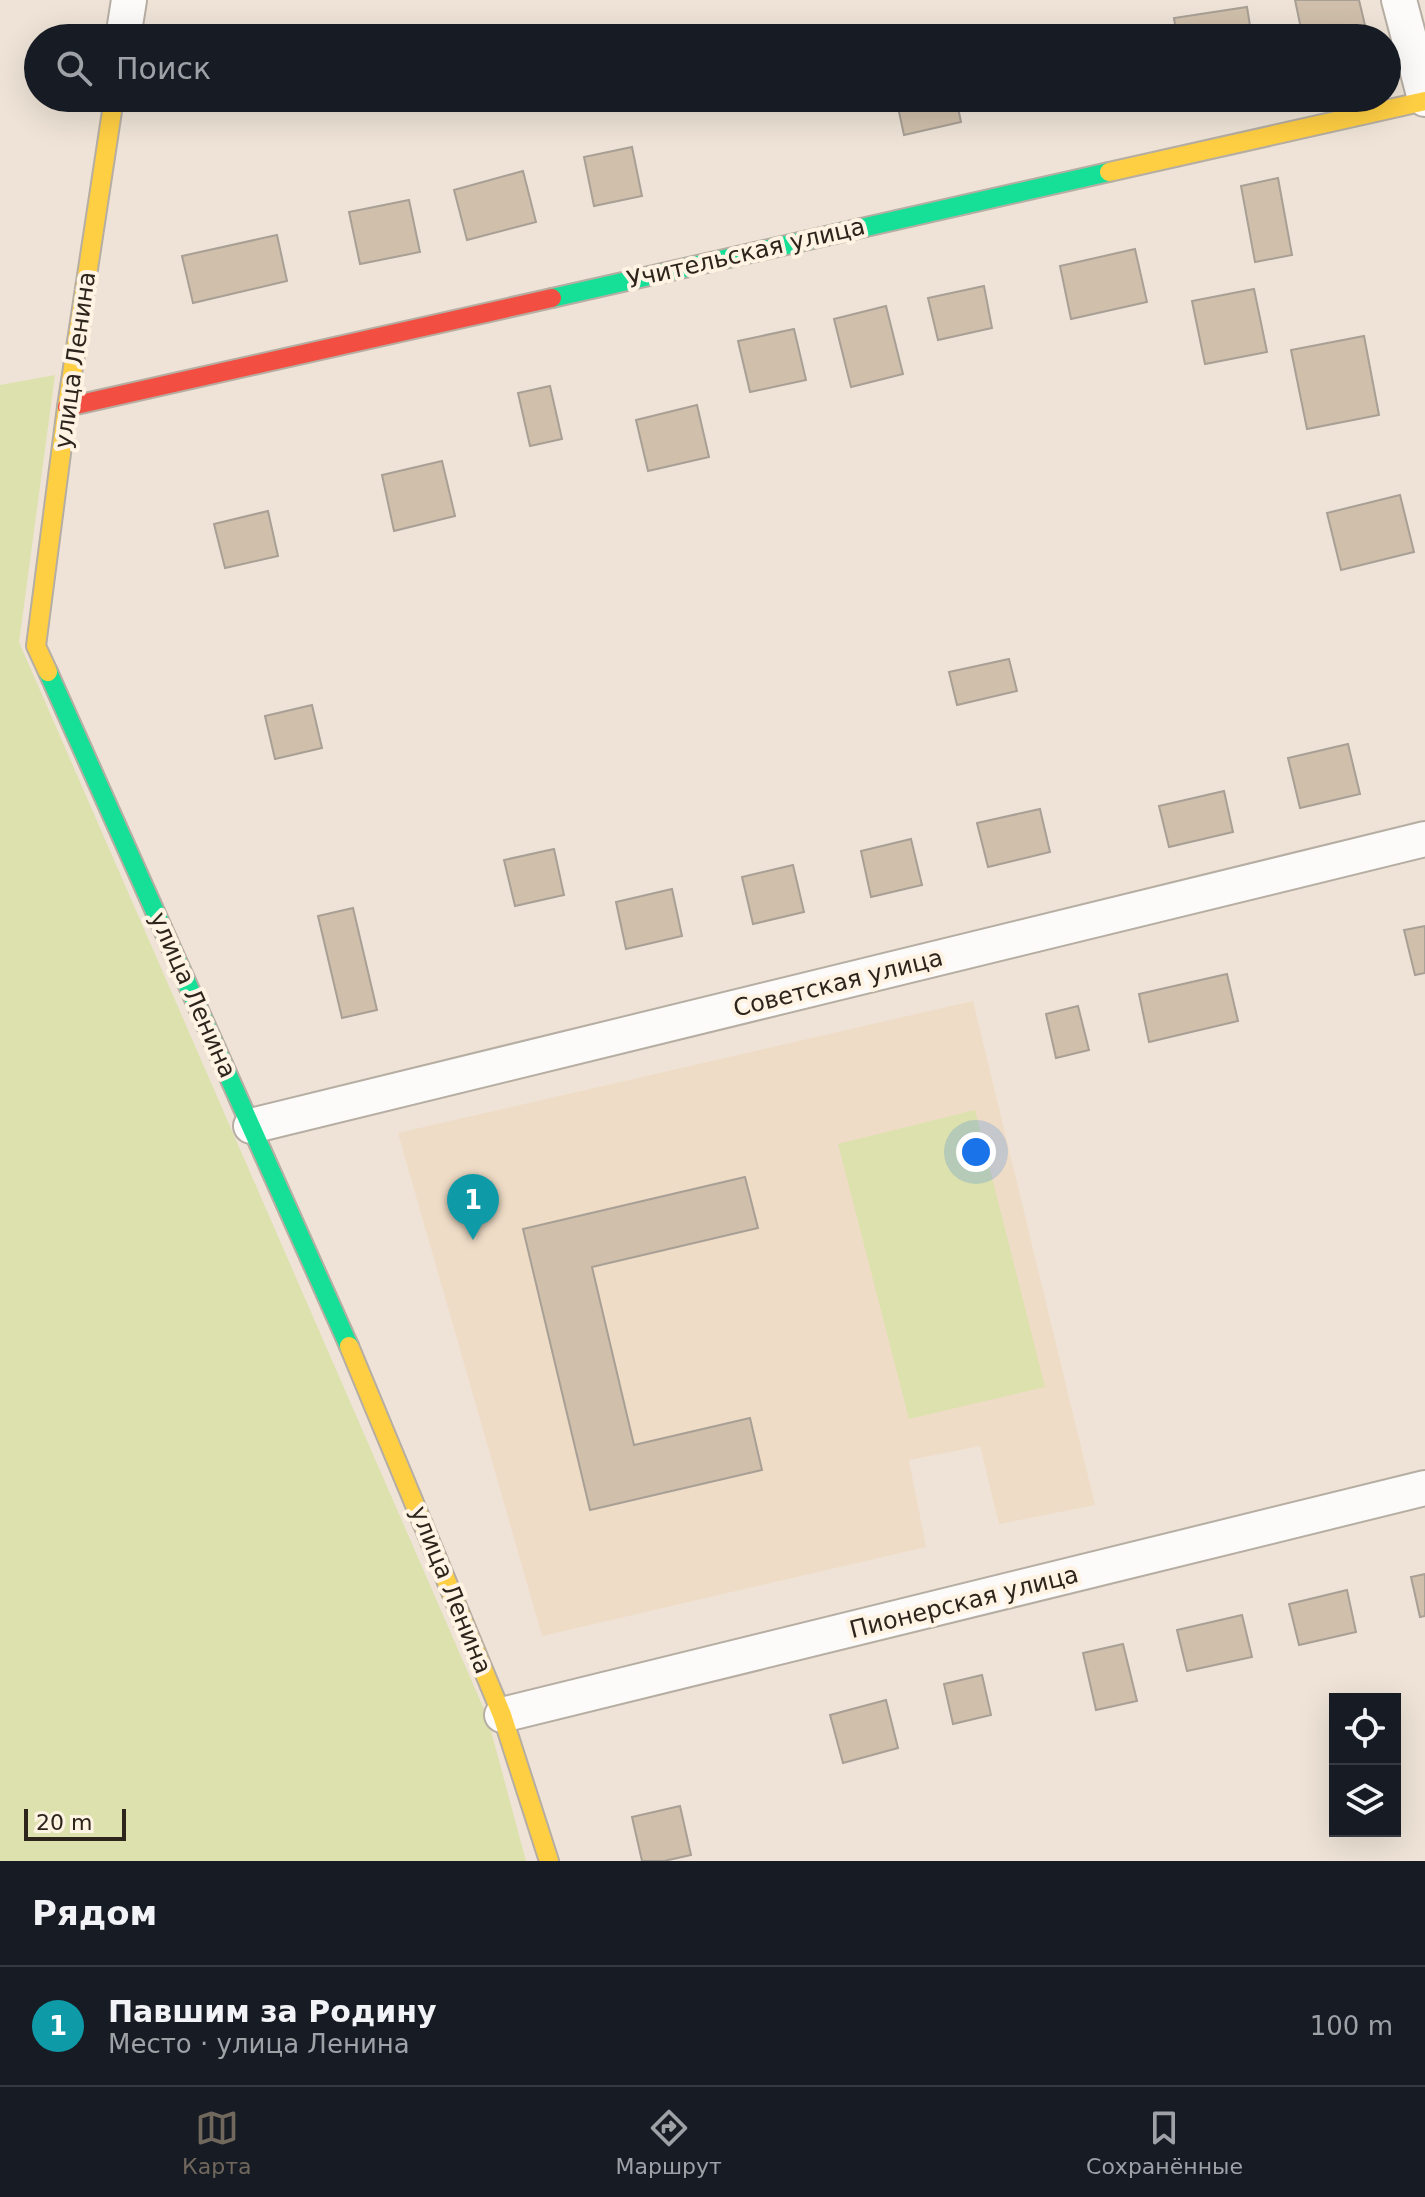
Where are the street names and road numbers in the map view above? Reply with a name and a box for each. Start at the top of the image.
street label: Учительская улица [624,212,868,294]
street label: улица Ленина [49,270,101,450]
street label: улица Ленина [144,908,242,1082]
street label: Советская улица [730,943,946,1023]
street label: улица Ленина [405,1502,497,1678]
street label: Пионерская улица [847,1560,1081,1644]

